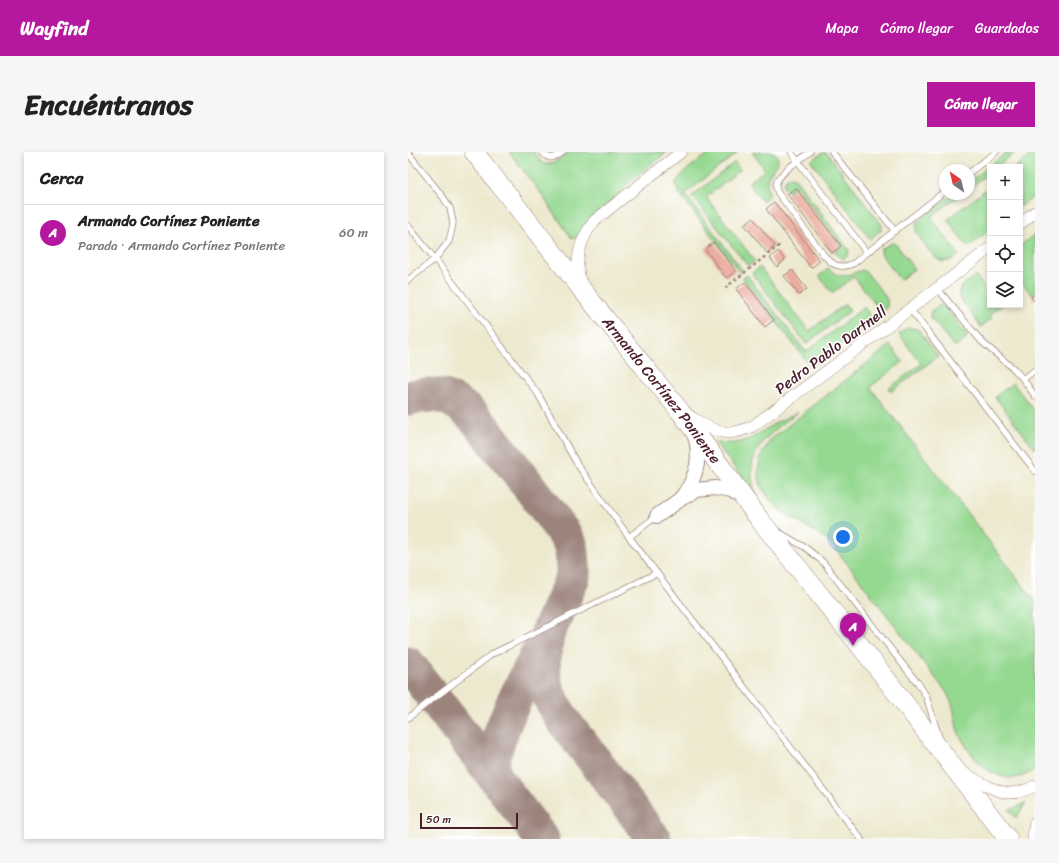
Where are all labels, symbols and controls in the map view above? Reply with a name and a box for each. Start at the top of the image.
text: Wayfind [20,12,88,45]
text: Mapa [825,16,858,41]
text: Cómo llegar [880,16,953,41]
text: Guardados [975,16,1039,41]
text: Encuéntranos [24,80,193,129]
button: Cómo llegar [927,82,1035,127]
text: Cerca [40,163,83,193]
north arrow [939,164,975,200]
map controls [987,164,1023,308]
button: + [987,164,1023,200]
button: − [987,200,1023,236]
text: Armando Cortínez Poniente [78,208,260,234]
text: A [49,221,57,244]
text: 60 m [339,221,368,244]
text: Parada · Armando Cortínez Poniente [78,234,285,257]
button: locate [987,236,1023,272]
button: layers [987,272,1023,308]
street label: Pedro Pablo Dartnell [769,299,893,401]
street label: Armando Cortínez Poniente [595,310,728,470]
your location [833,527,853,547]
pin: A [840,613,866,646]
text: 50 m [426,810,451,829]
scale bar [420,811,518,830]

